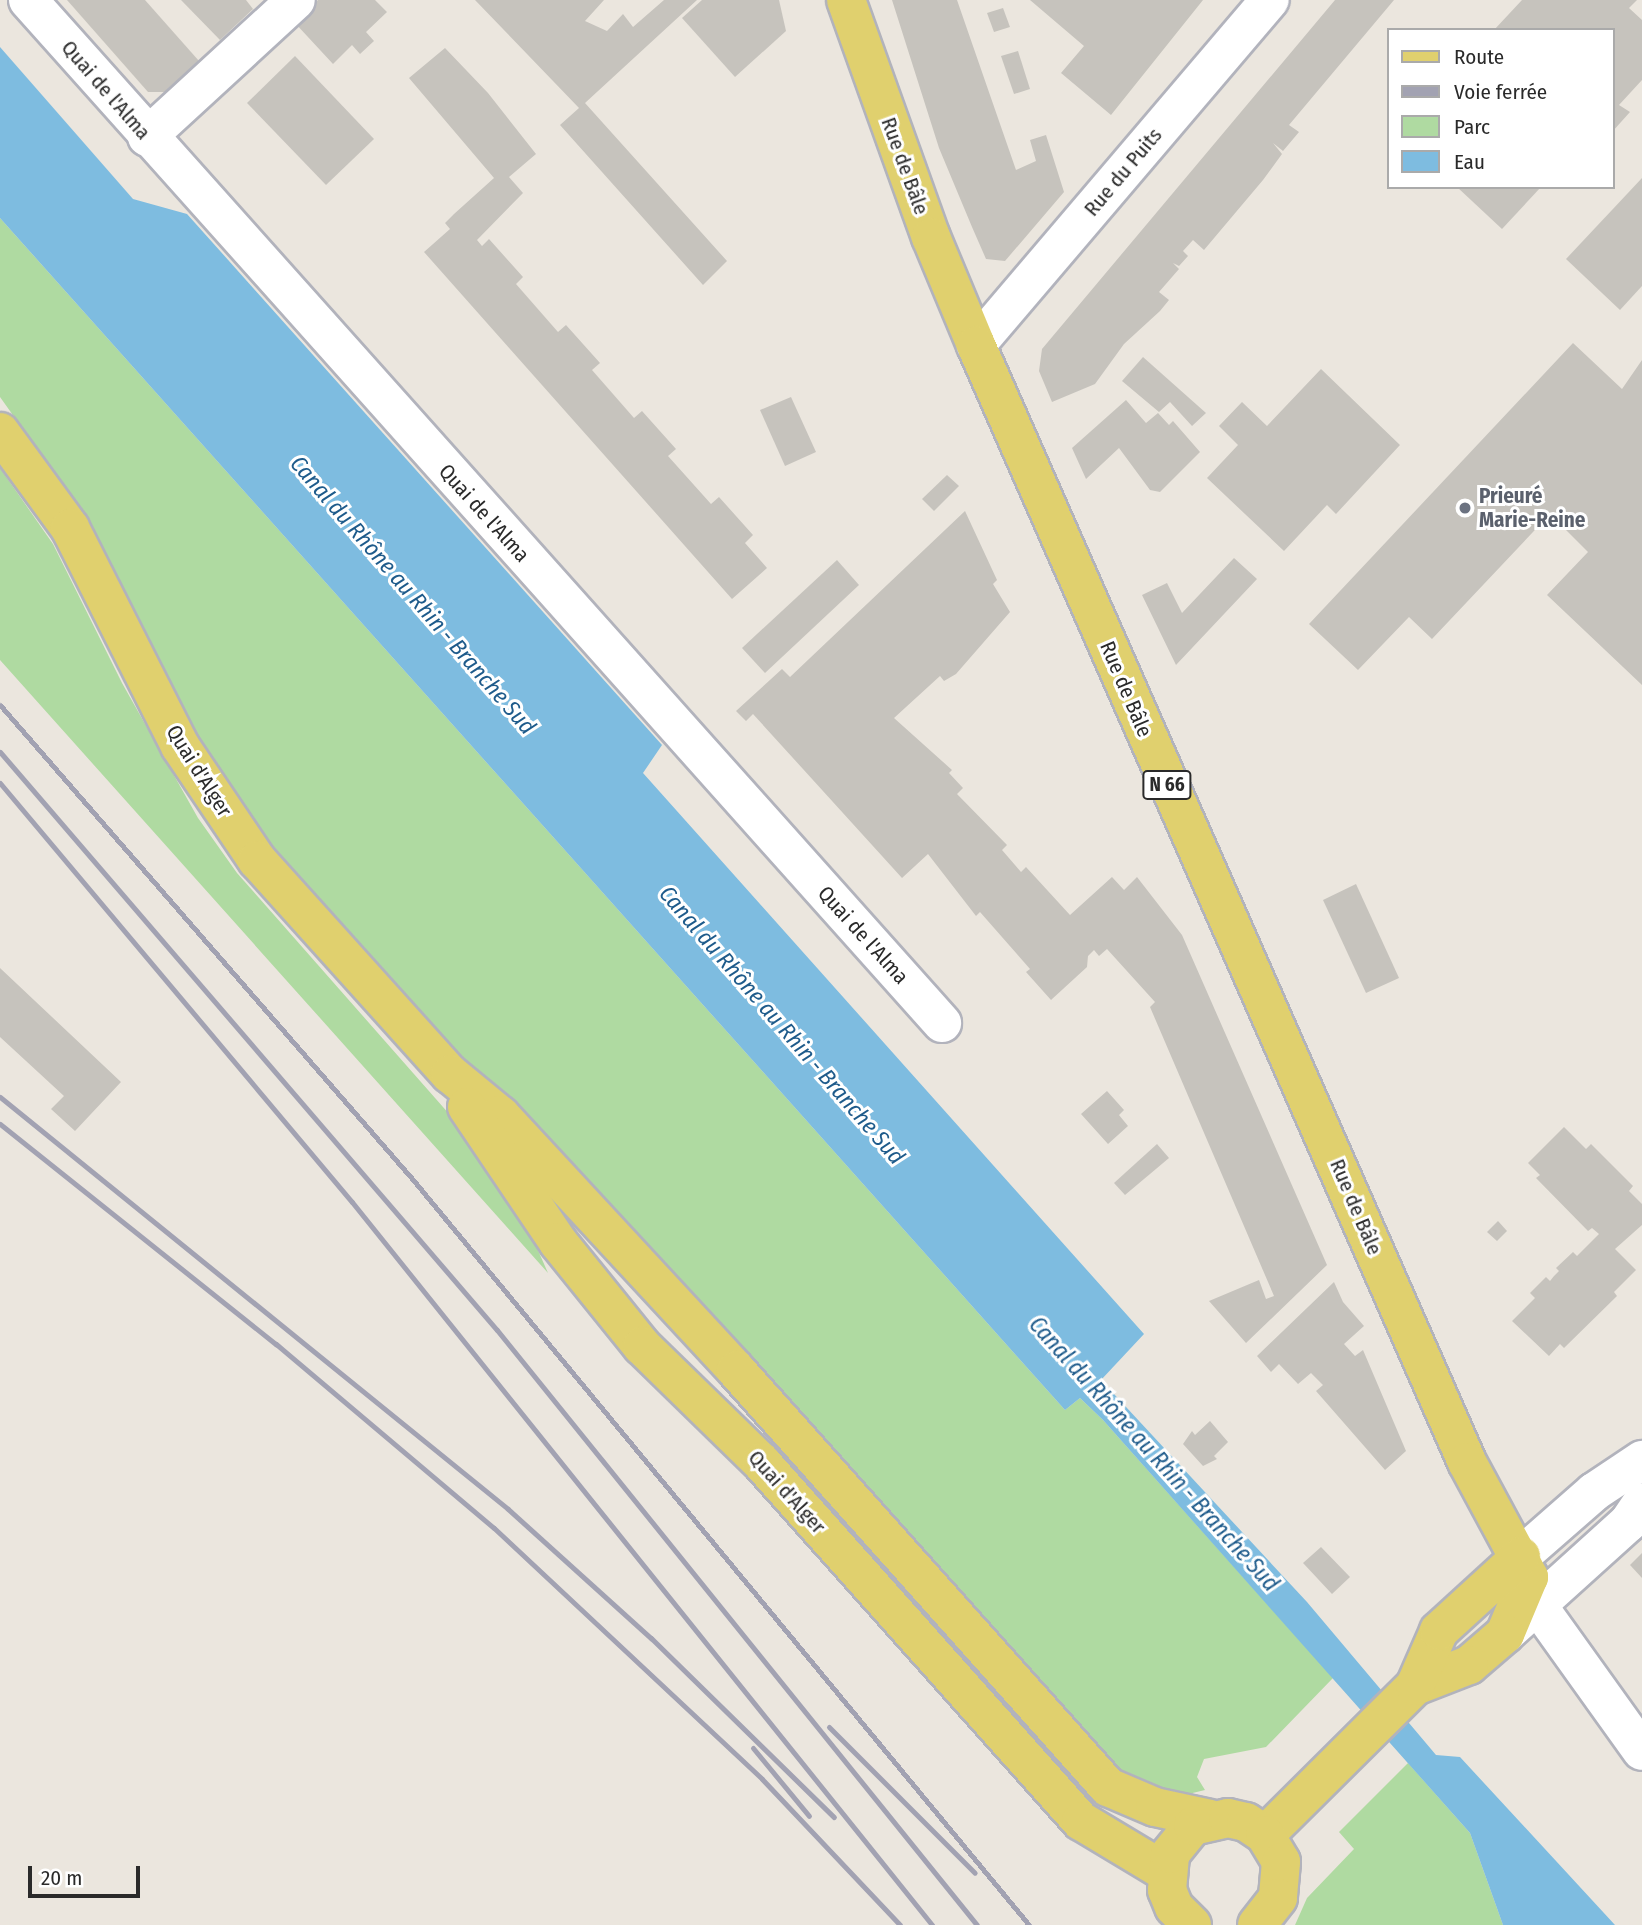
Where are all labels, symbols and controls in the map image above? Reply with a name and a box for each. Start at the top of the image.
legend [1386,28,1614,189]
street label: Quai de l'Alma [56,35,156,145]
text: Route [1454,44,1504,70]
text: Voie ferrée [1454,79,1547,105]
street label: Rue de Bâle [876,114,934,218]
text: Parc [1454,114,1490,140]
street label: Rue du Puits [1079,123,1167,221]
text: Eau [1454,149,1485,175]
water label: Canal du Rhône au Rhin - Branche Sud [284,450,542,740]
street label: Quai de l'Alma [433,459,535,567]
place label: Prieuré Marie-Reine [1479,483,1585,533]
marker: Prieuré Marie-Reine [1457,500,1473,516]
street label: Rue de Bâle [1095,637,1157,741]
street label: Quai d'Alger [161,720,237,822]
road number: N 66 [1141,770,1193,800]
water label: Canal du Rhône au Rhin - Branche Sud [653,880,911,1170]
street label: Quai de l'Alma [812,881,914,989]
street label: Rue de Bâle [1325,1155,1387,1259]
water label: Canal du Rhône au Rhin - Branche Sud [1023,1311,1285,1597]
street label: Quai d'Alger [743,1445,831,1539]
scale bar [32,1852,144,1896]
text: 20 m [41,1865,82,1891]

